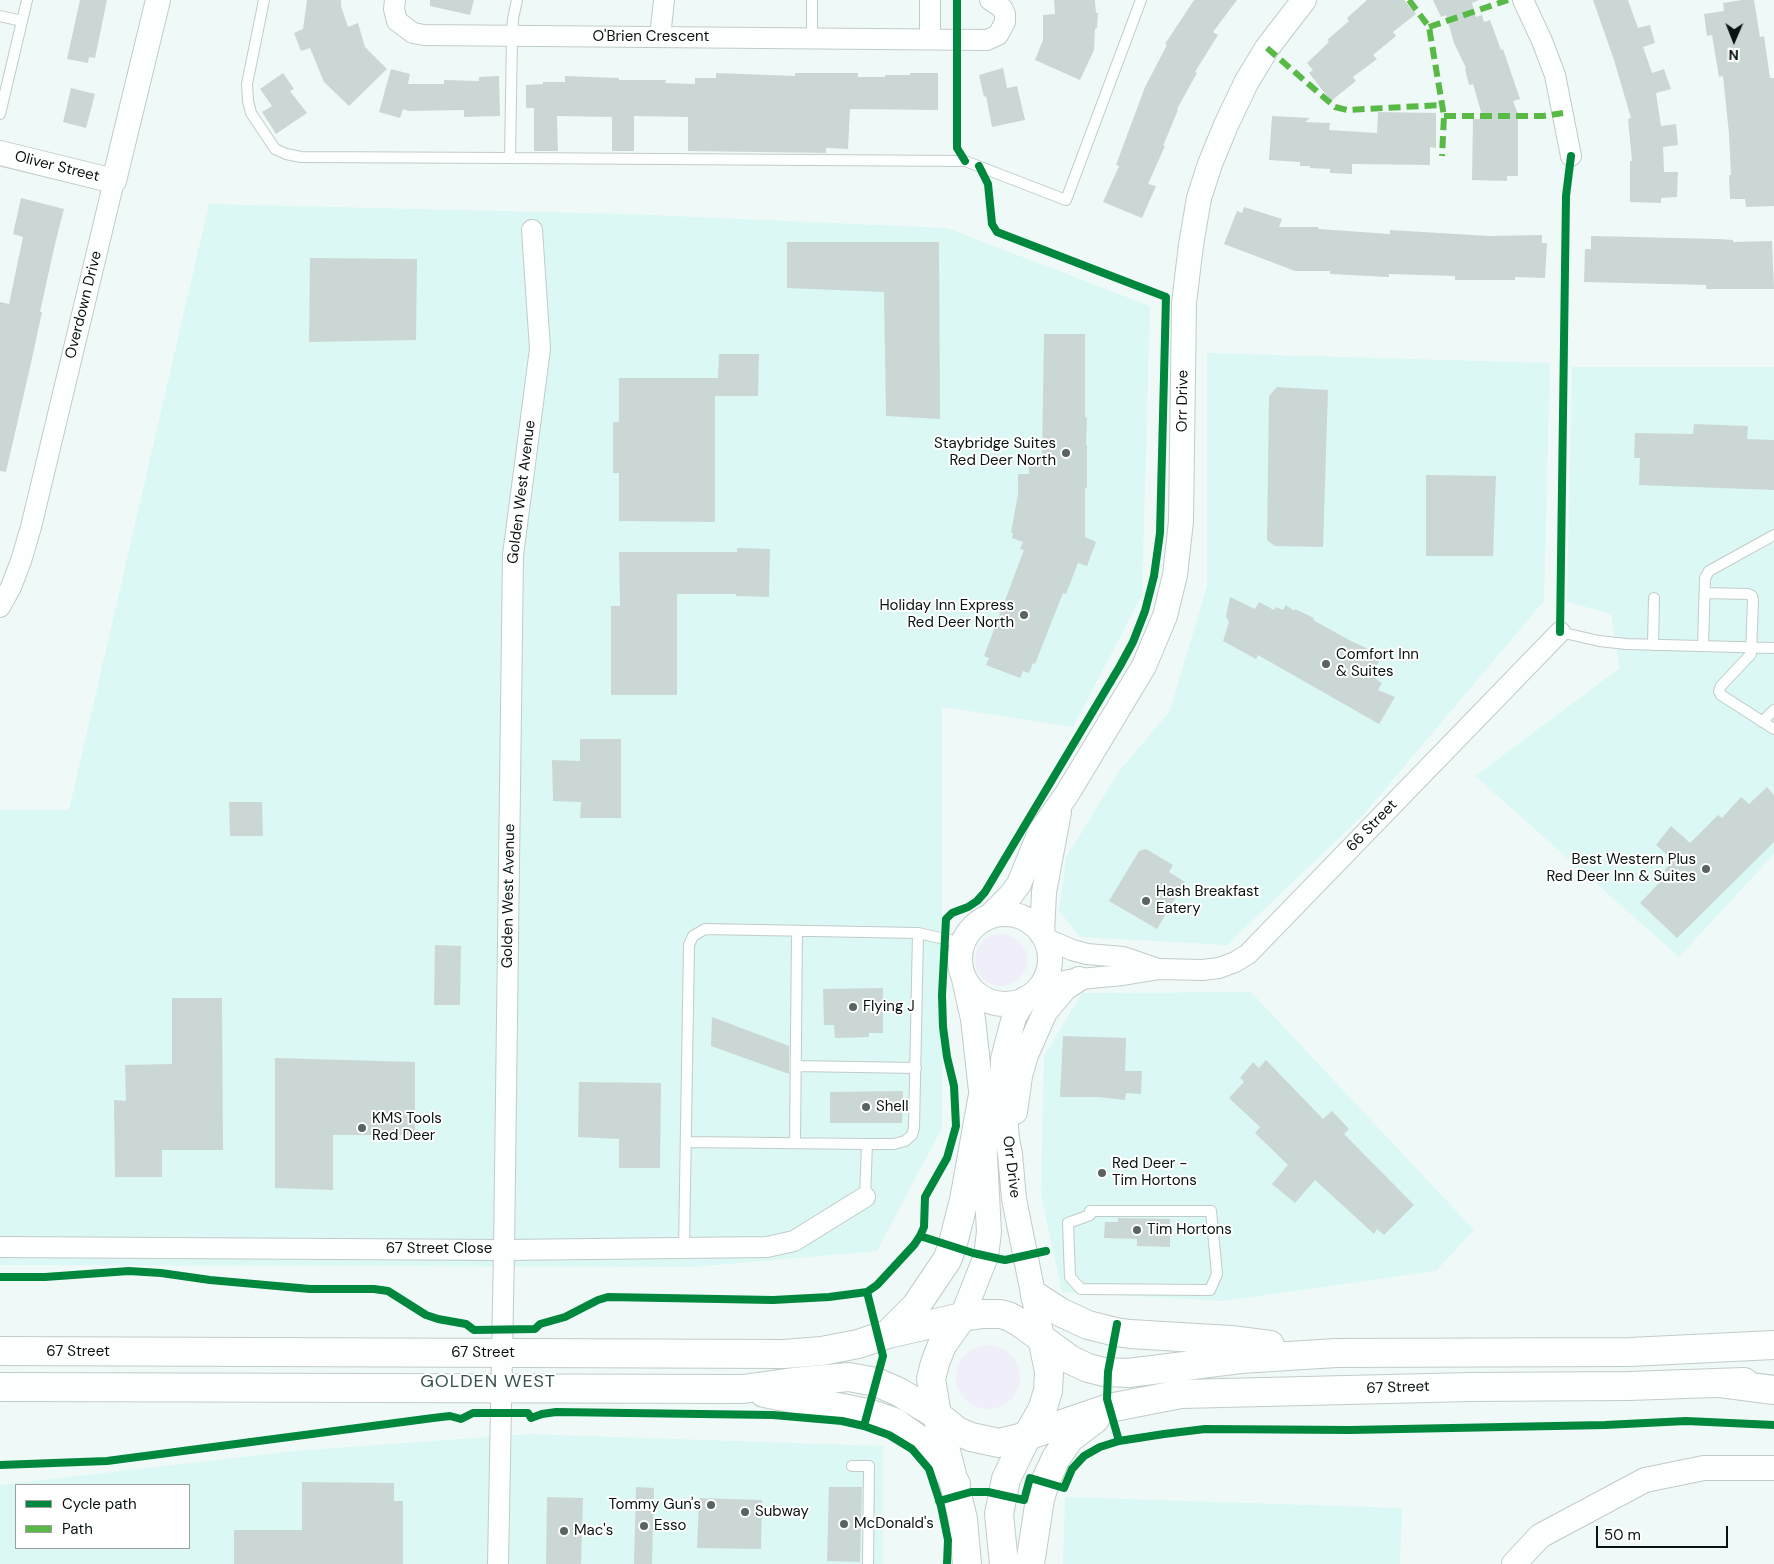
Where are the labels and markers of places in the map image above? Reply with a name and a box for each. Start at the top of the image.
place label: Staybridge Suites Red Deer North [934,435,1056,470]
marker: Staybridge Suites Red Deer North [1060,447,1072,459]
place label: Holiday Inn Express Red Deer North [879,597,1014,632]
marker: Holiday Inn Express Red Deer North [1018,609,1030,621]
place label: Comfort Inn & Suites [1336,646,1419,681]
marker: Comfort Inn & Suites [1320,658,1332,670]
place label: Best Western Plus Red Deer Inn & Suites [1546,851,1696,886]
marker: Best Western Plus Red Deer Inn & Suites [1700,863,1712,875]
place label: Hash Breakfast Eatery [1156,883,1259,918]
marker: Hash Breakfast Eatery [1140,895,1152,907]
place label: Flying J [863,998,915,1016]
marker: Flying J [847,1001,859,1013]
place label: Shell [876,1098,909,1116]
marker: Shell [860,1101,872,1113]
place label: KMS Tools Red Deer [372,1110,442,1145]
marker: KMS Tools Red Deer [356,1122,368,1134]
place label: Red Deer - Tim Hortons [1112,1155,1197,1190]
marker: Red Deer - Tim Hortons [1096,1167,1108,1179]
place label: Tim Hortons [1147,1221,1232,1239]
marker: Tim Hortons [1131,1224,1143,1236]
place label: Tommy Gun's [608,1496,701,1514]
marker: Tommy Gun's [705,1499,717,1511]
place label: Subway [755,1503,809,1521]
marker: Subway [739,1506,751,1518]
place label: McDonald's [854,1515,934,1533]
place label: Esso [654,1517,686,1535]
marker: McDonald's [838,1518,850,1530]
marker: Esso [638,1520,650,1532]
place label: Mac's [574,1522,613,1540]
marker: Mac's [558,1525,570,1537]

